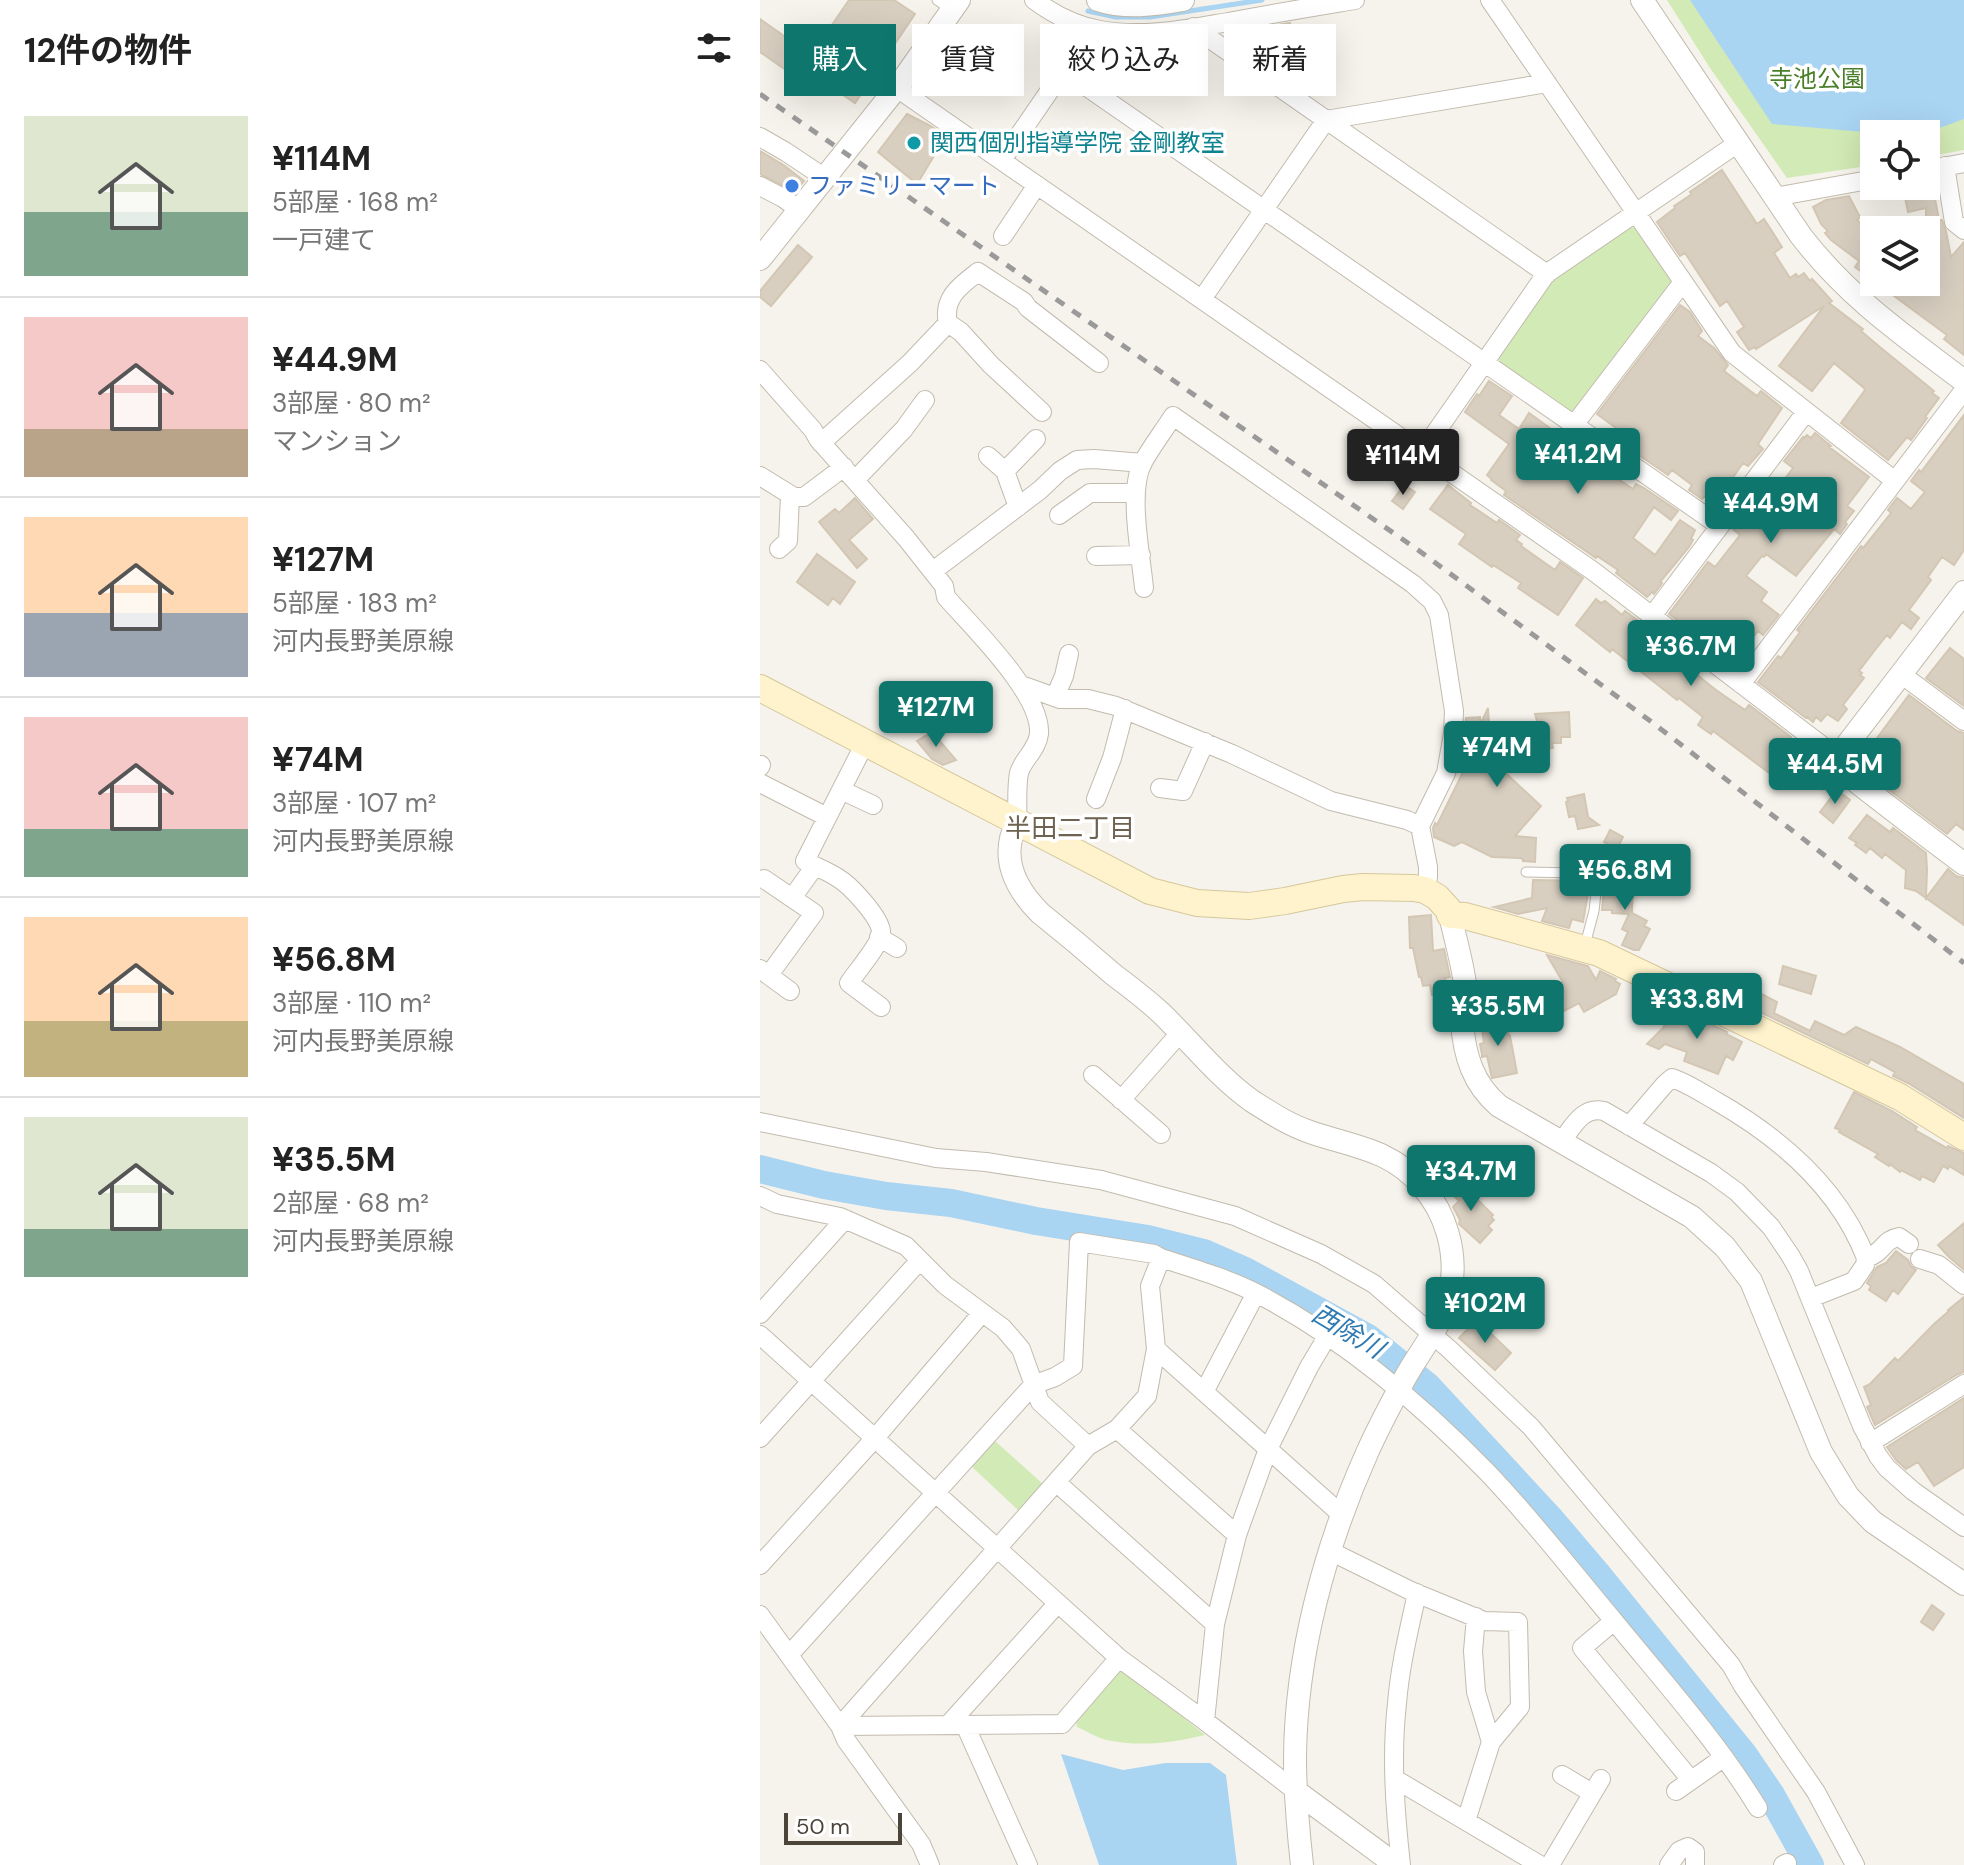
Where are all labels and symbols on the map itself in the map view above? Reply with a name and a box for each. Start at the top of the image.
park label: 寺池公園 [1769,63,1865,94]
place label: 関西個別指導学院 金剛教室 [930,127,1224,158]
marker: 関西個別指導学院 金剛教室 [905,134,923,152]
place label: ファミリーマート [808,170,1000,201]
marker: ファミリーマート [783,177,801,195]
pin: ¥41.2M [1513,428,1643,496]
pin: ¥114M [1347,429,1459,497]
pin: ¥44.9M [1706,477,1836,545]
pin: ¥36.7M [1626,620,1756,688]
pin: ¥127M [880,681,992,749]
pin: ¥74M [1450,721,1544,789]
pin: ¥44.5M [1770,738,1900,806]
district label: 半田二丁目 [1005,811,1135,845]
pin: ¥56.8M [1560,844,1690,912]
pin: ¥33.8M [1632,973,1762,1041]
pin: ¥35.5M [1433,980,1563,1048]
pin: ¥34.7M [1406,1145,1536,1213]
pin: ¥102M [1429,1277,1541,1345]
water label: 西除川 [1306,1296,1393,1367]
scale bar [784,1809,902,1845]

